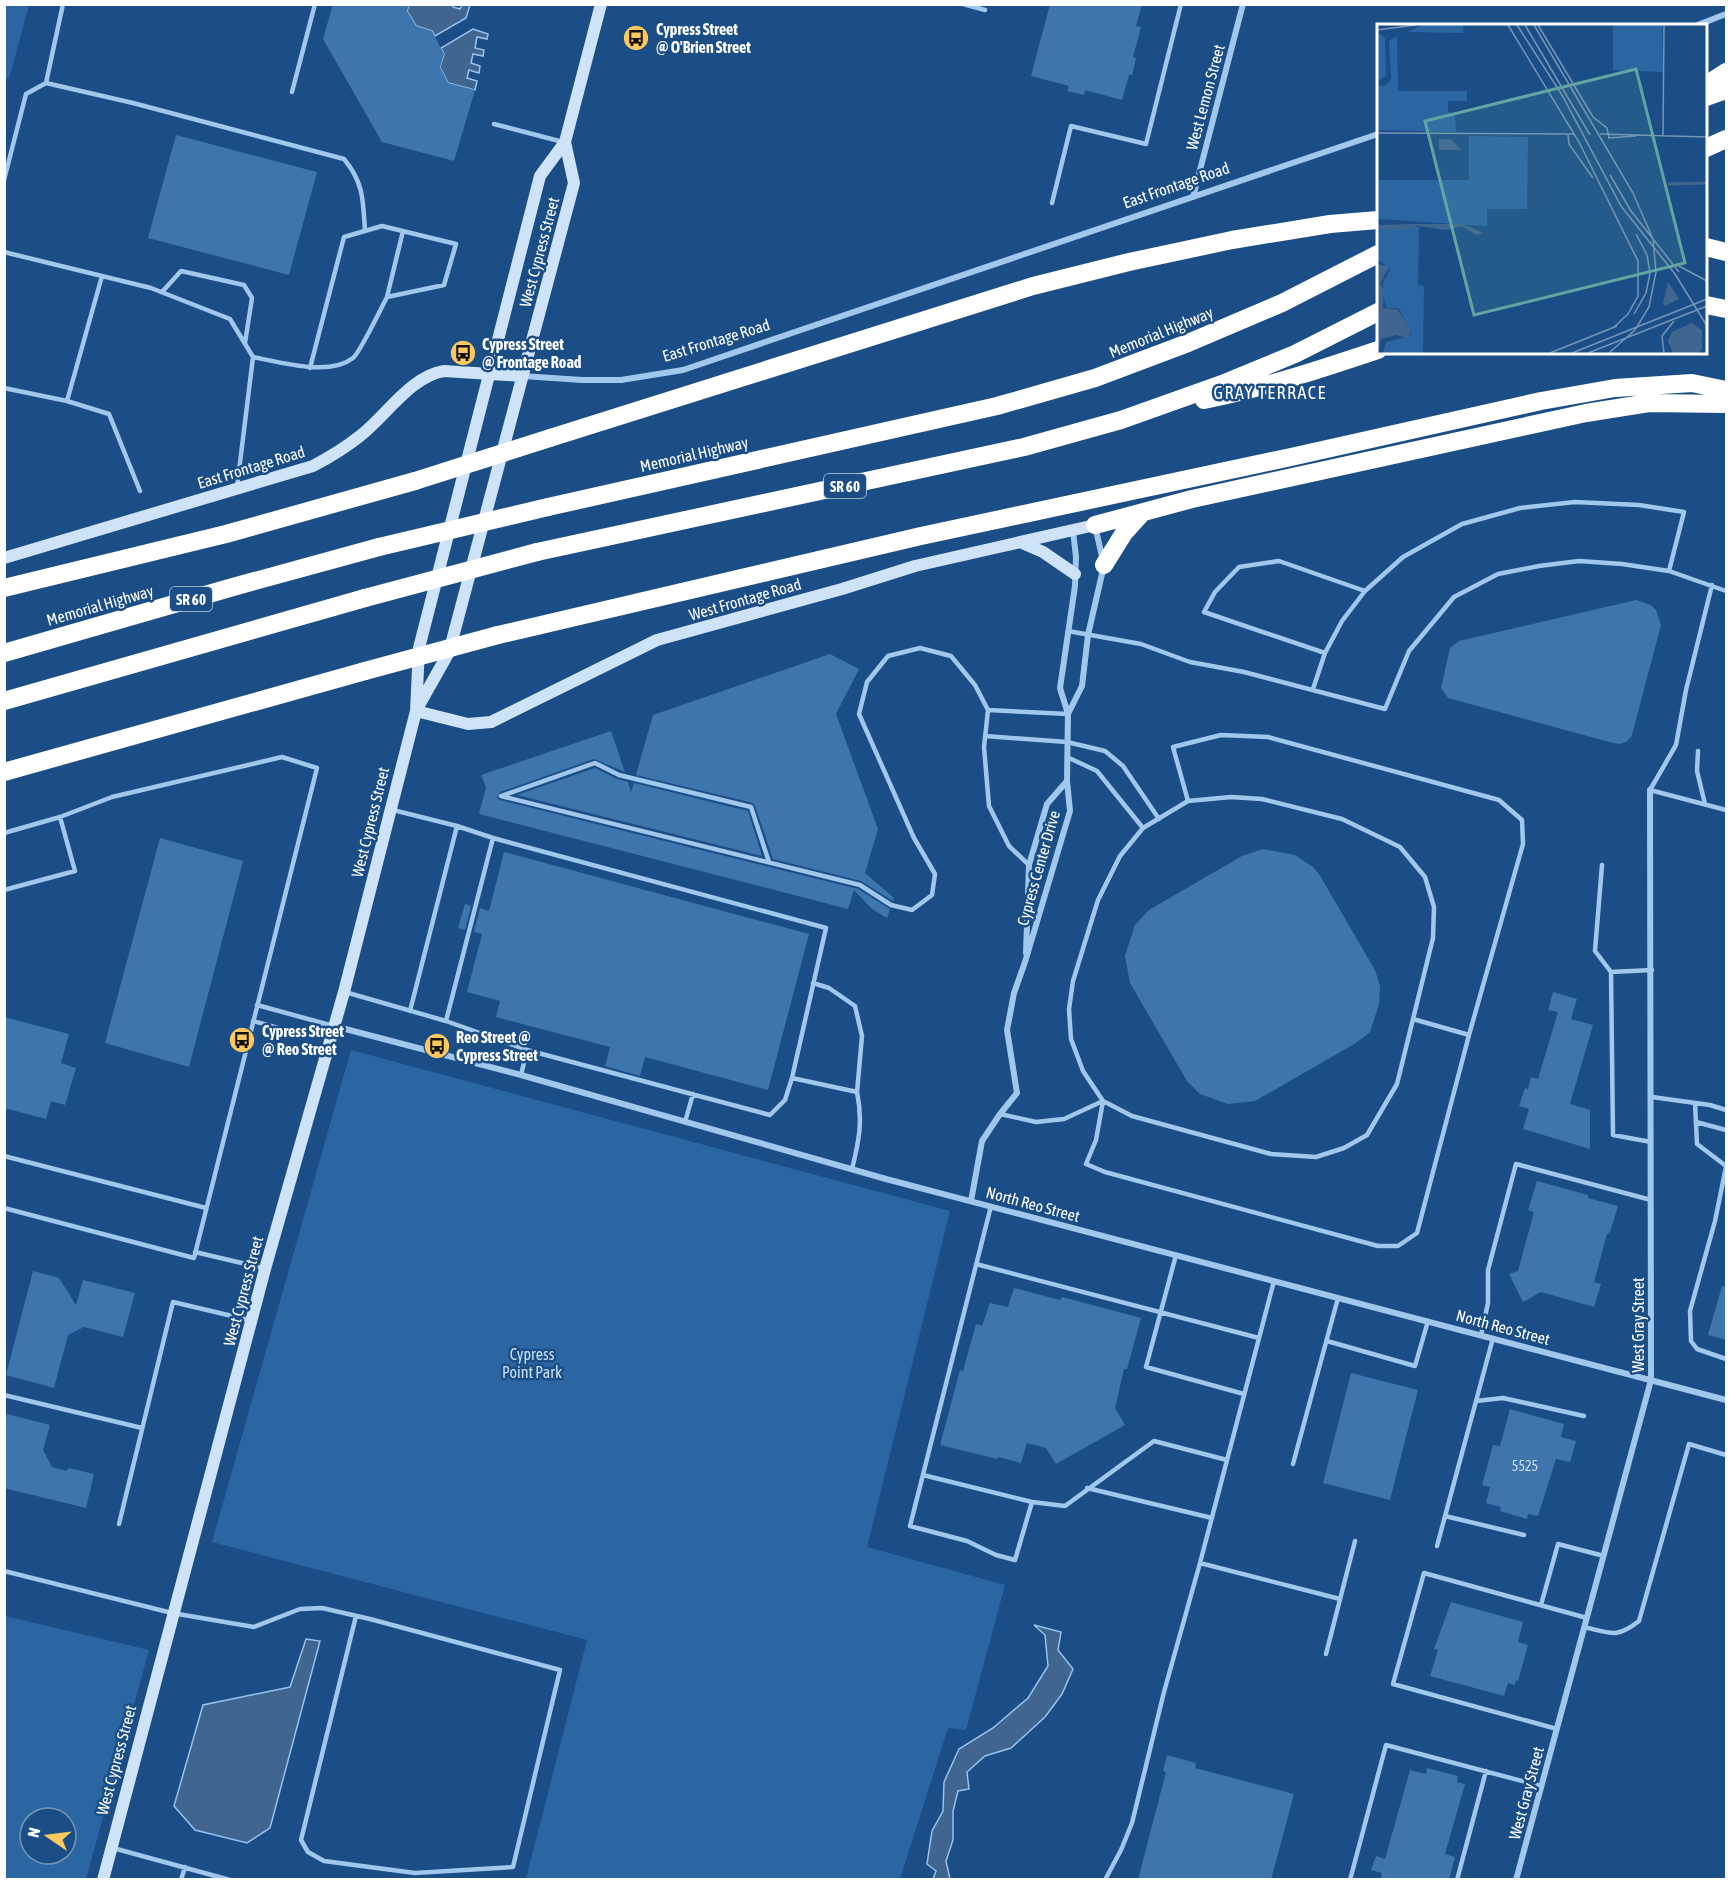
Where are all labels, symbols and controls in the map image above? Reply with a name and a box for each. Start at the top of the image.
place label: Cypress Street @ O'Brien Street [656,20,751,56]
bus stop icon: Cypress Street @ O'Brien Street [621,23,651,53]
inset map [1377,24,1707,354]
street label: West Lemon Street [1182,42,1228,152]
street label: East Frontage Road [1120,158,1232,213]
street label: West Cypress Street [516,195,563,309]
street label: Memorial Highway [1106,303,1216,362]
street label: East Frontage Road [660,315,772,366]
place label: Cypress Street @ Frontage Road [482,335,582,371]
bus stop icon: Cypress Street @ Frontage Road [448,338,478,368]
district label: GRAY TERRACE [1213,382,1327,403]
street label: Memorial Highway [638,433,750,476]
street label: East Frontage Road [195,442,307,493]
road number: SR 60 [824,474,866,498]
street label: West Frontage Road [687,574,803,625]
street label: Memorial Highway [44,581,156,630]
road number: SR 60 [170,587,212,611]
street label: West Cypress Street [348,765,393,879]
street label: Cypress Center Drive [1013,808,1064,928]
place label: Cypress Street @ Reo Street [262,1022,344,1058]
bus stop icon: Cypress Street @ Reo Street [227,1025,257,1055]
place label: Reo Street @ Cypress Street [456,1028,538,1064]
bus stop icon: Reo Street @ Cypress Street [422,1031,452,1061]
street label: North Reo Street [984,1183,1082,1225]
street label: West Cypress Street [220,1234,267,1348]
street label: West Gray Street [1629,1277,1648,1373]
street label: North Reo Street [1454,1306,1552,1348]
park label: Cypress Point Park [502,1345,562,1381]
house number: 5525 [1512,1458,1538,1474]
street label: West Cypress Street [93,1703,140,1817]
street label: West Gray Street [1505,1744,1548,1841]
north arrow [18,1806,78,1866]
text: N [24,1826,43,1839]

